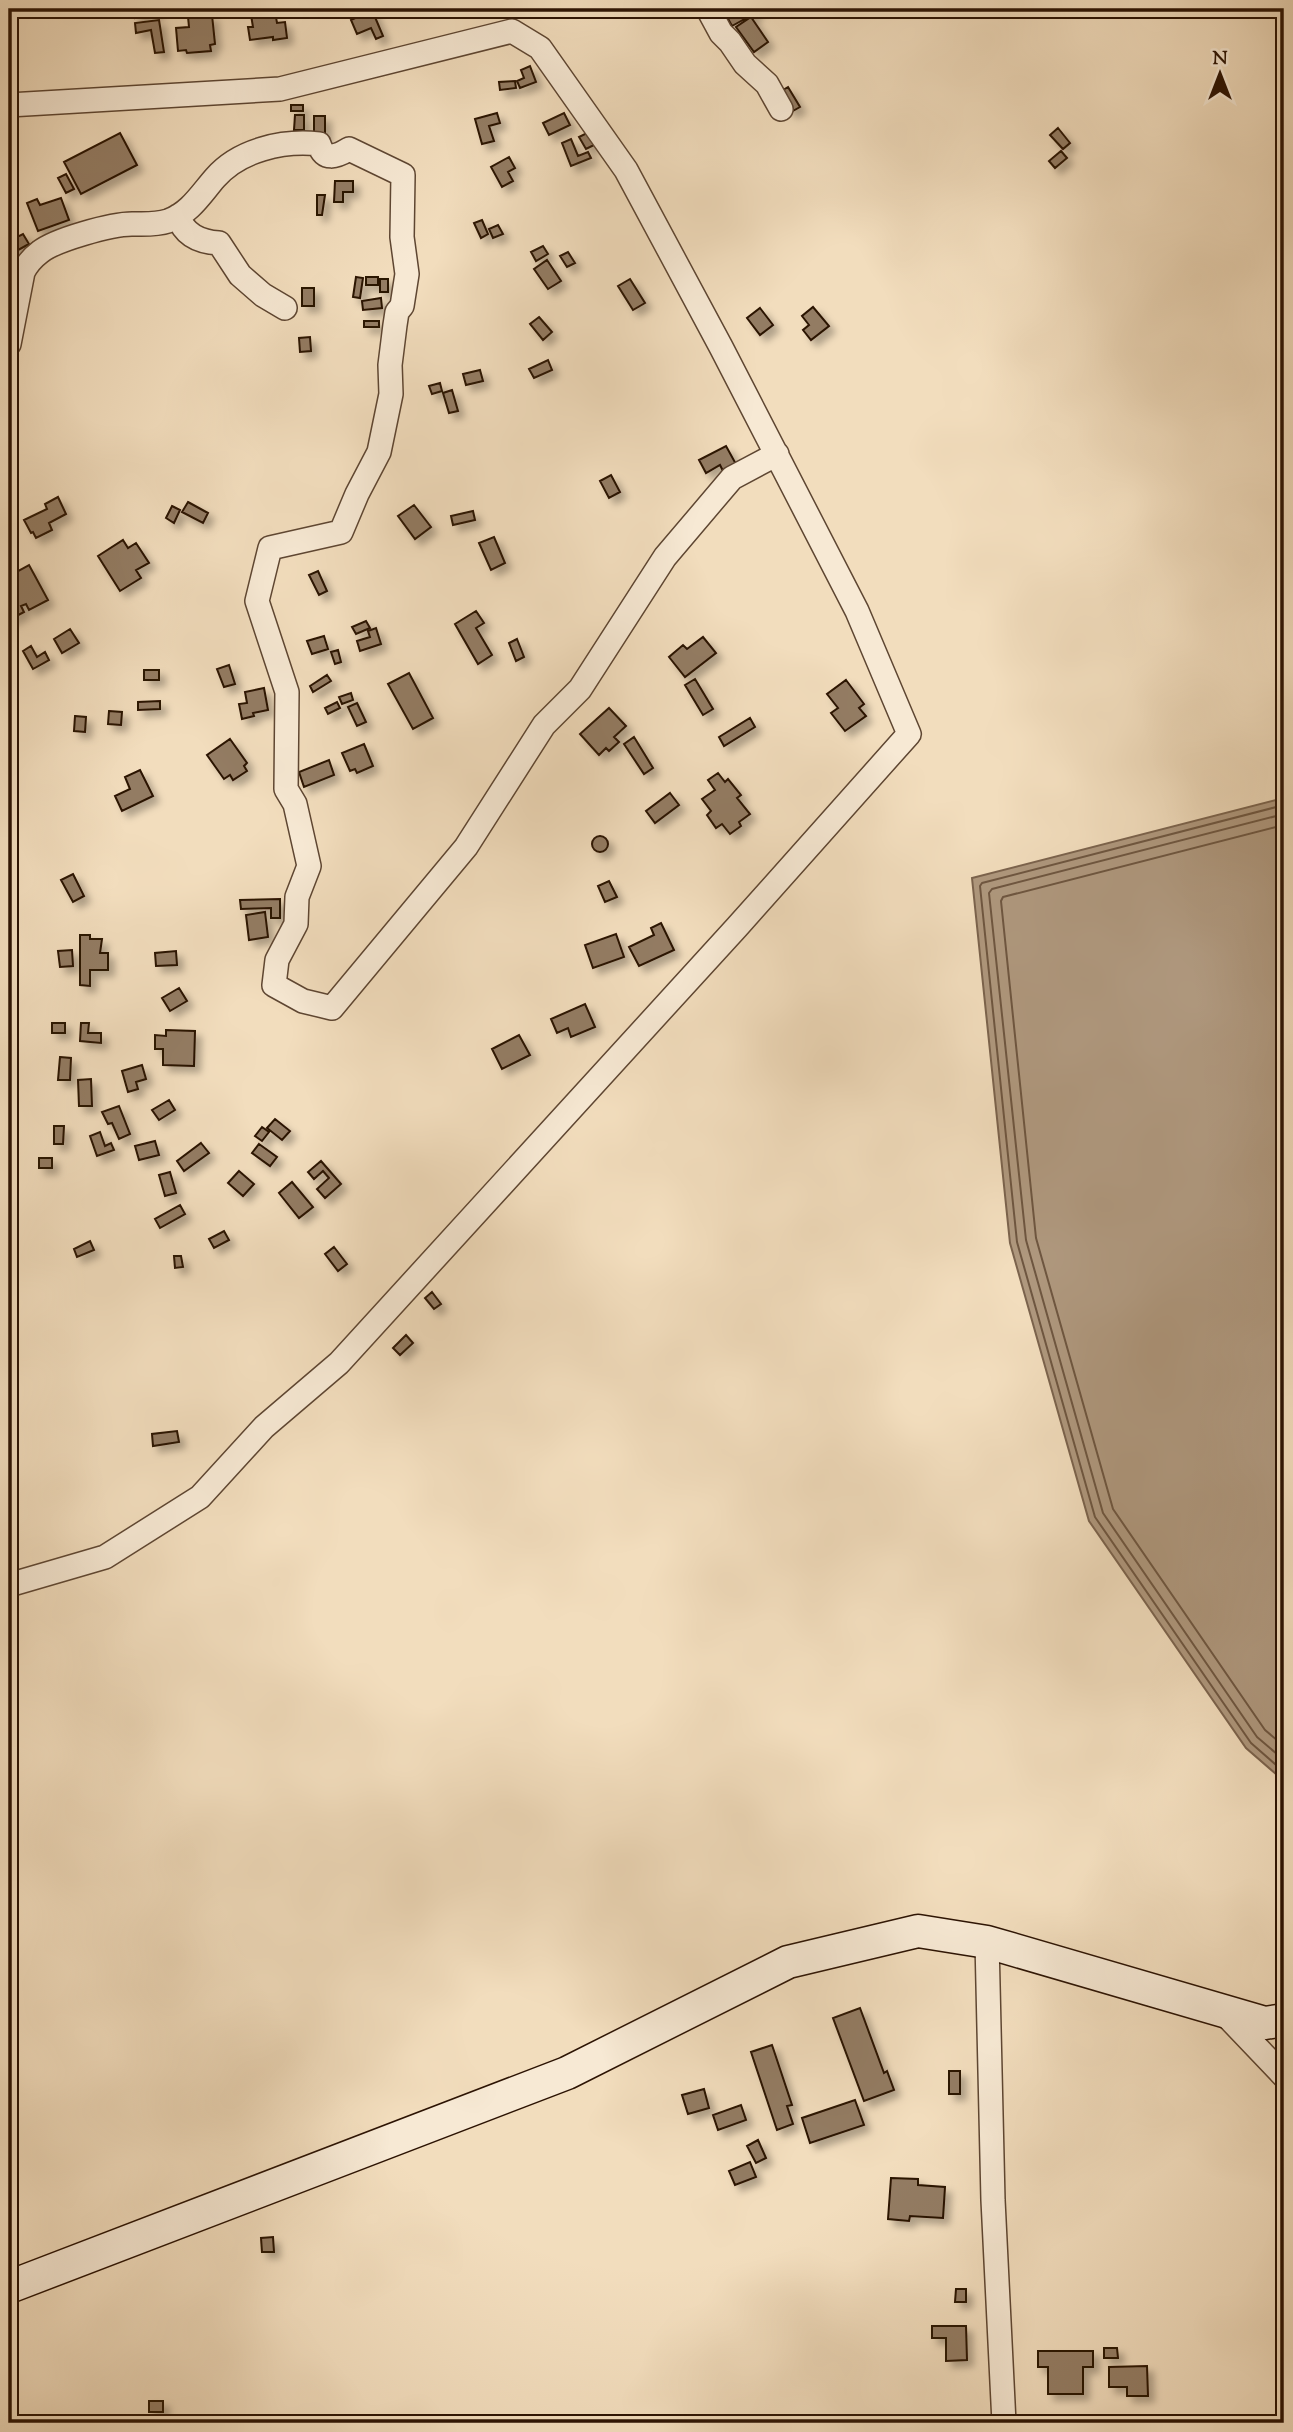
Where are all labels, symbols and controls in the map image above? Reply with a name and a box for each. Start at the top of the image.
north arrow [1184,38,1254,108]
text: N [1212,46,1228,73]

